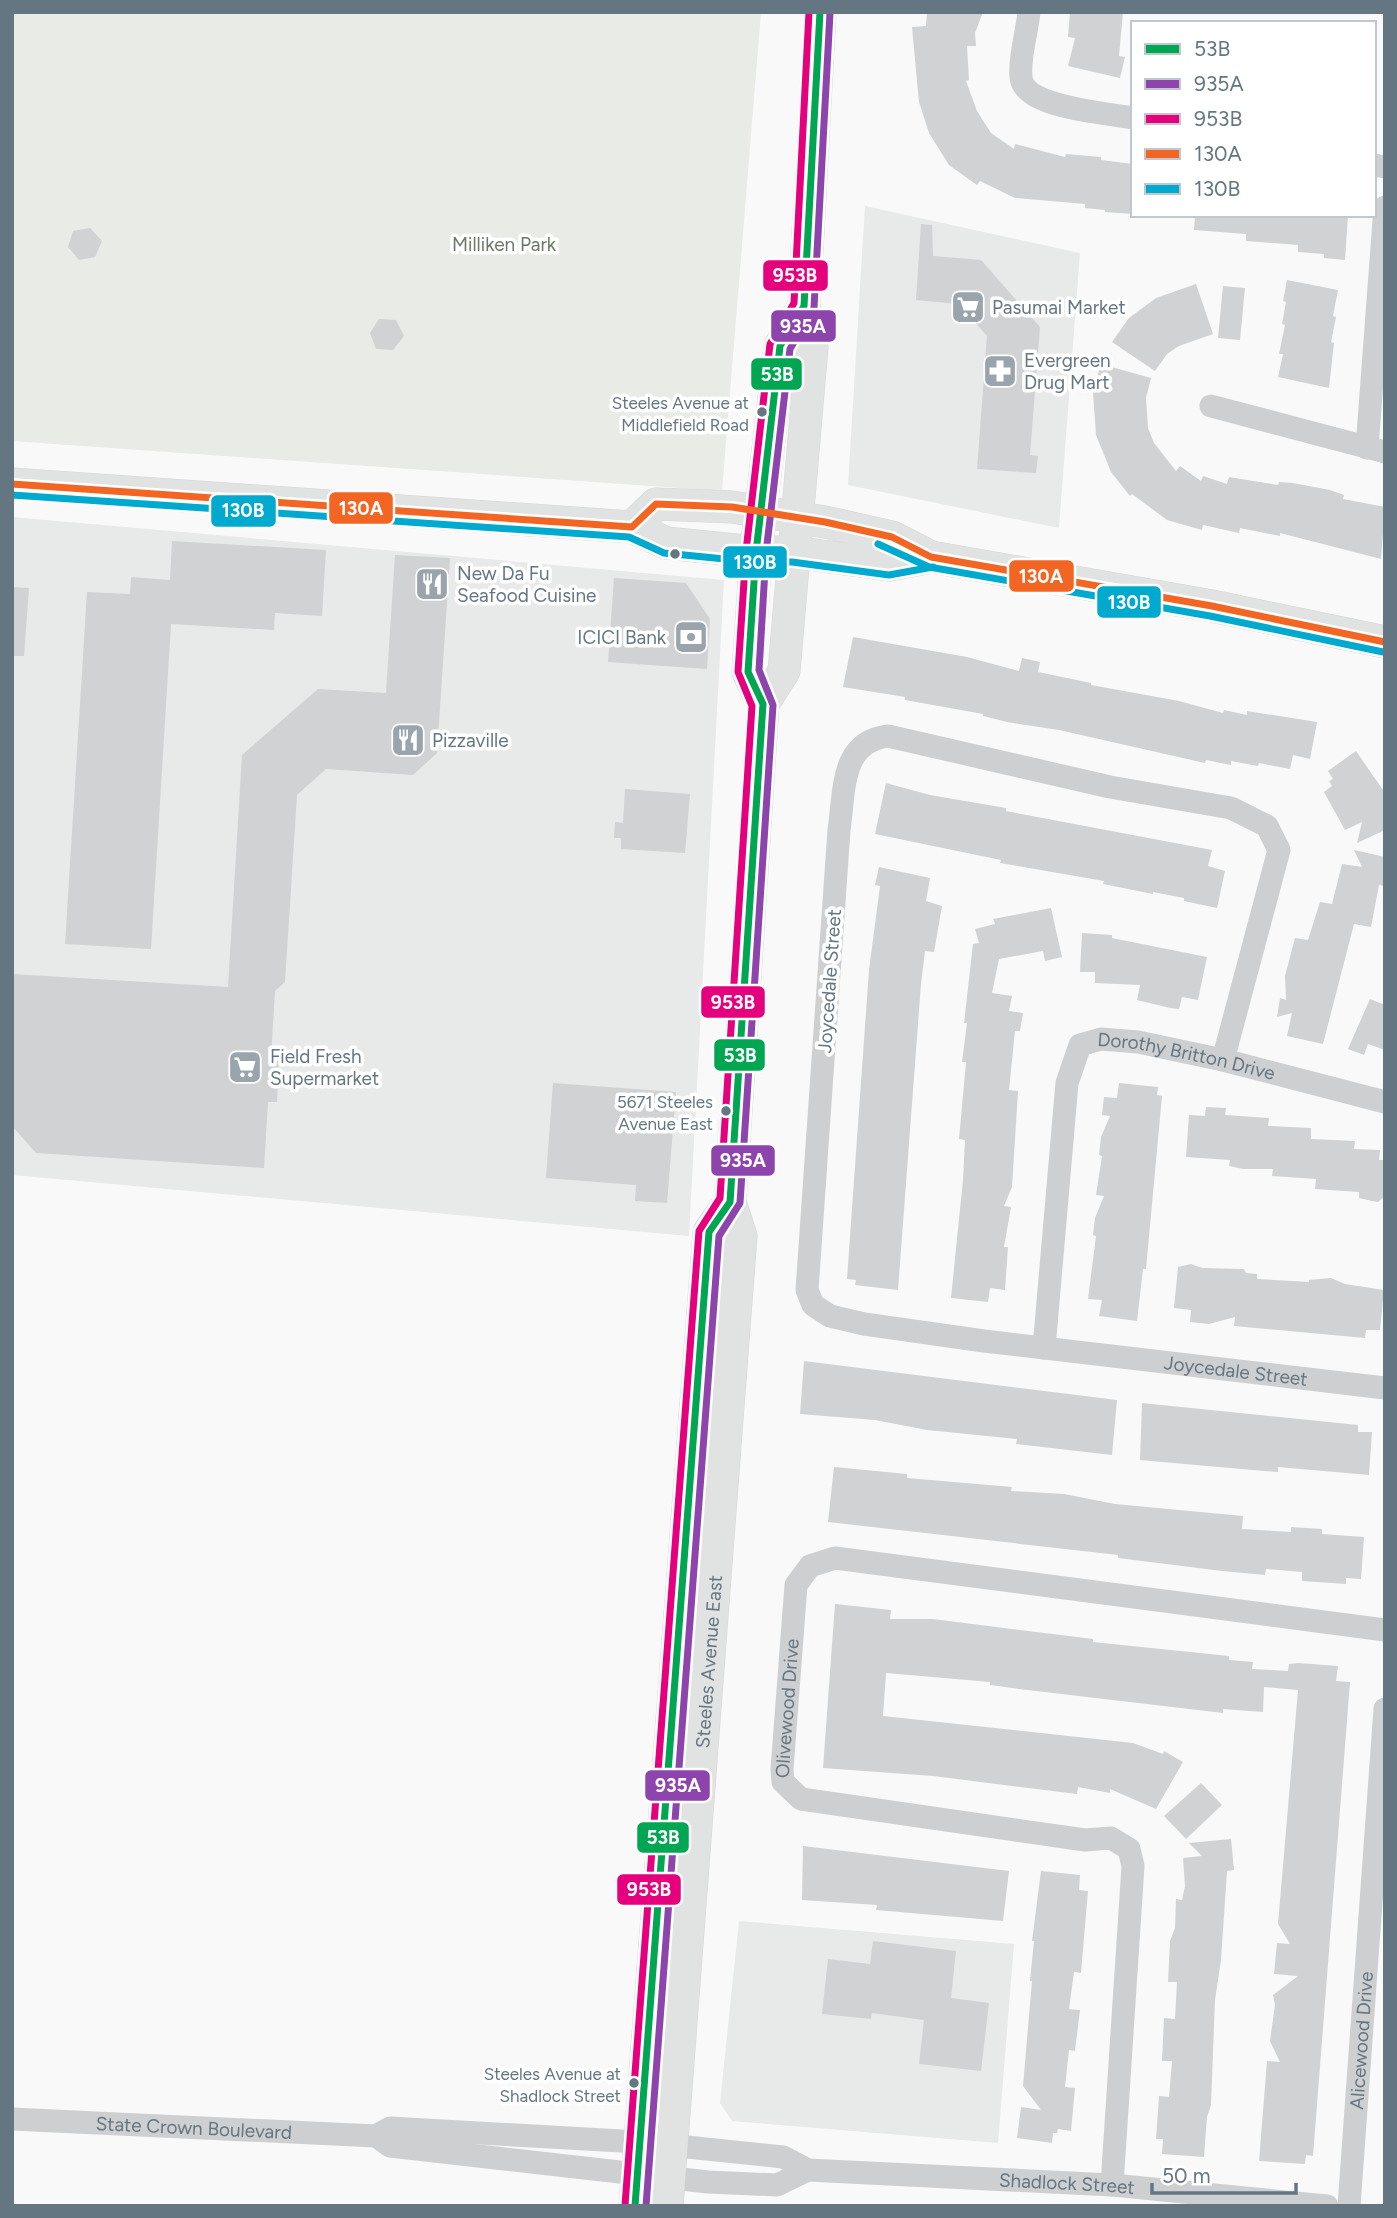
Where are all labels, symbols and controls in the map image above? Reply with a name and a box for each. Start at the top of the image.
legend [1131,21,1376,217]
text: 53B [1194,36,1230,61]
text: 935A [1194,71,1244,96]
text: 953B [1194,106,1242,131]
text: 130A [1194,141,1242,166]
text: 130B [1194,176,1240,201]
park label: Milliken Park [452,233,557,256]
line badge: 953B [762,259,829,292]
text: 953B [773,264,817,287]
supermarket icon: Pasumai Market [949,288,987,326]
place label: Pasumai Market [992,296,1126,319]
line badge: 935A [770,309,837,343]
text: 935A [780,315,827,338]
place label: Evergreen Drug Mart [1024,349,1111,394]
pharmacy icon: Evergreen Drug Mart [981,352,1019,390]
line badge: 53B [750,357,803,391]
text: 53B [760,363,794,386]
place label: Steeles Avenue at Middlefield Road [612,393,749,435]
marker: Steeles Avenue at Middlefield Road [755,405,769,419]
line badge: 130A [328,491,394,525]
line badge: 130B [210,494,277,528]
text: 130A [339,497,384,520]
text: 130B [222,499,264,522]
line badge: 130B [722,545,788,579]
unlabelled marker [668,547,682,561]
text: 130B [734,551,776,574]
line badge: 130A [1008,559,1075,593]
place label: New Da Fu Seafood Cuisine [457,562,597,607]
restaurant icon: New Da Fu Seafood Cuisine [413,565,451,603]
text: 130A [1019,565,1064,588]
line badge: 130B [1096,585,1162,619]
text: 130B [1108,591,1150,614]
bank icon: ICICI Bank [672,618,710,656]
place label: ICICI Bank [577,626,667,649]
restaurant icon: Pizzaville [389,721,427,759]
place label: Pizzaville [432,729,509,752]
street label: Joycedale Street [813,908,846,1054]
line badge: 953B [700,985,766,1019]
text: 953B [711,991,755,1014]
street label: Dorothy Britton Drive [1097,1028,1278,1085]
line badge: 53B [713,1038,766,1072]
text: 53B [723,1044,757,1067]
place label: Field Fresh Supermarket [270,1045,379,1090]
supermarket icon: Field Fresh Supermarket [226,1048,264,1086]
place label: 5671 Steeles Avenue East [617,1092,713,1134]
marker: 5671 Steeles Avenue East [719,1104,733,1118]
line badge: 935A [710,1144,776,1177]
text: 935A [720,1149,767,1172]
street label: Joycedale Street [1163,1351,1309,1391]
street label: Steeles Avenue East [691,1574,727,1749]
street label: Olivewood Drive [771,1638,804,1779]
line badge: 935A [644,1769,711,1802]
text: 935A [655,1774,702,1797]
line badge: 53B [636,1821,690,1854]
text: 53B [646,1826,680,1849]
line badge: 953B [616,1873,682,1906]
text: 953B [627,1878,671,1901]
street label: Alicewood Drive [1345,1971,1378,2110]
place label: Steeles Avenue at Shadlock Street [484,2064,621,2106]
marker: Steeles Avenue at Shadlock Street [627,2076,641,2090]
street label: State Crown Boulevard [95,2112,292,2144]
scale bar [1152,2152,1296,2196]
text: 50 m [1162,2163,1211,2188]
street label: Shadlock Street [998,2168,1136,2199]

